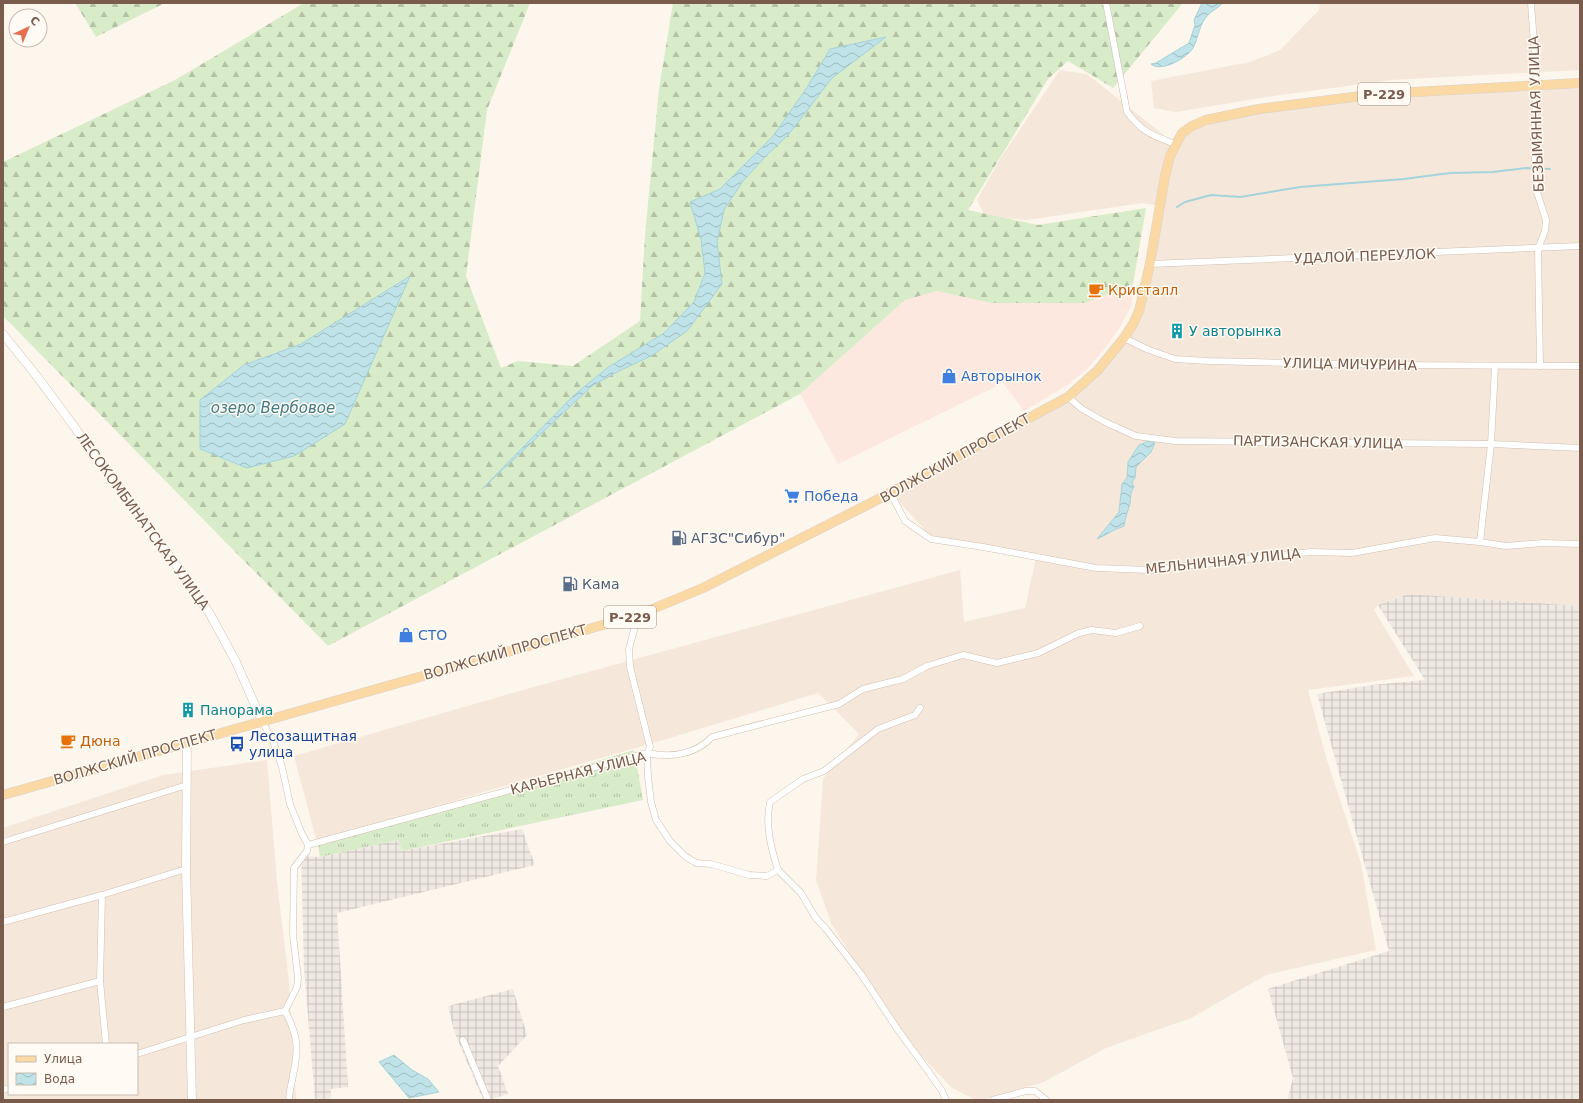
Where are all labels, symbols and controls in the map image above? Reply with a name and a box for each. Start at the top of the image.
north arrow [8,8,48,48]
text: С [27,14,42,29]
street label: БЕЗЫМЯННАЯ УЛИЦА [1525,35,1547,192]
road number: Р-229 [1358,83,1410,105]
street label: УДАЛОЙ ПЕРЕУЛОК [1294,245,1436,266]
cafe icon: Кристалл [1087,281,1105,299]
place label: Кристалл [1108,282,1178,298]
building icon: У авторынка [1168,322,1186,340]
place label: У авторынка [1189,323,1282,339]
street label: УЛИЦА МИЧУРИНА [1283,355,1418,373]
shop icon: Авторынок [940,367,958,385]
place label: Авторынок [961,368,1042,384]
water label: озеро Вербовое [211,399,335,417]
street label: ВОЛЖСКИЙ ПРОСПЕКТ [877,409,1033,506]
street label: ЛЕСОКОМБИНАТСКАЯ УЛИЦА [73,429,213,613]
street label: ПАРТИЗАНСКАЯ УЛИЦА [1233,433,1404,451]
supermarket icon: Победа [783,487,801,505]
place label: Победа [804,488,859,504]
fuel station icon: АГЗС"Сибур" [670,529,688,547]
place label: АГЗС"Сибур" [691,530,785,546]
street label: МЕЛЬНИЧНАЯ УЛИЦА [1145,545,1302,577]
fuel station icon: Кама [561,575,579,593]
place label: Кама [582,576,620,592]
road number: Р-229 [604,606,656,628]
street label: ВОЛЖСКИЙ ПРОСПЕКТ [421,620,589,683]
shop icon: СТО [397,626,415,644]
place label: СТО [418,627,447,643]
building icon: Панорама [179,701,197,719]
place label: Панорама [200,702,273,718]
street label: ВОЛЖСКИЙ ПРОСПЕКТ [51,725,219,788]
place label: Лесозащитная улица [249,728,357,760]
cafe icon: Дюна [59,732,77,750]
place label: Дюна [80,733,120,749]
bus stop icon: Лесозащитная улица [228,735,246,753]
street label: КАРЬЕРНАЯ УЛИЦА [509,748,648,798]
legend [8,1043,138,1095]
text: Улица [44,1052,82,1066]
text: Вода [44,1072,75,1086]

